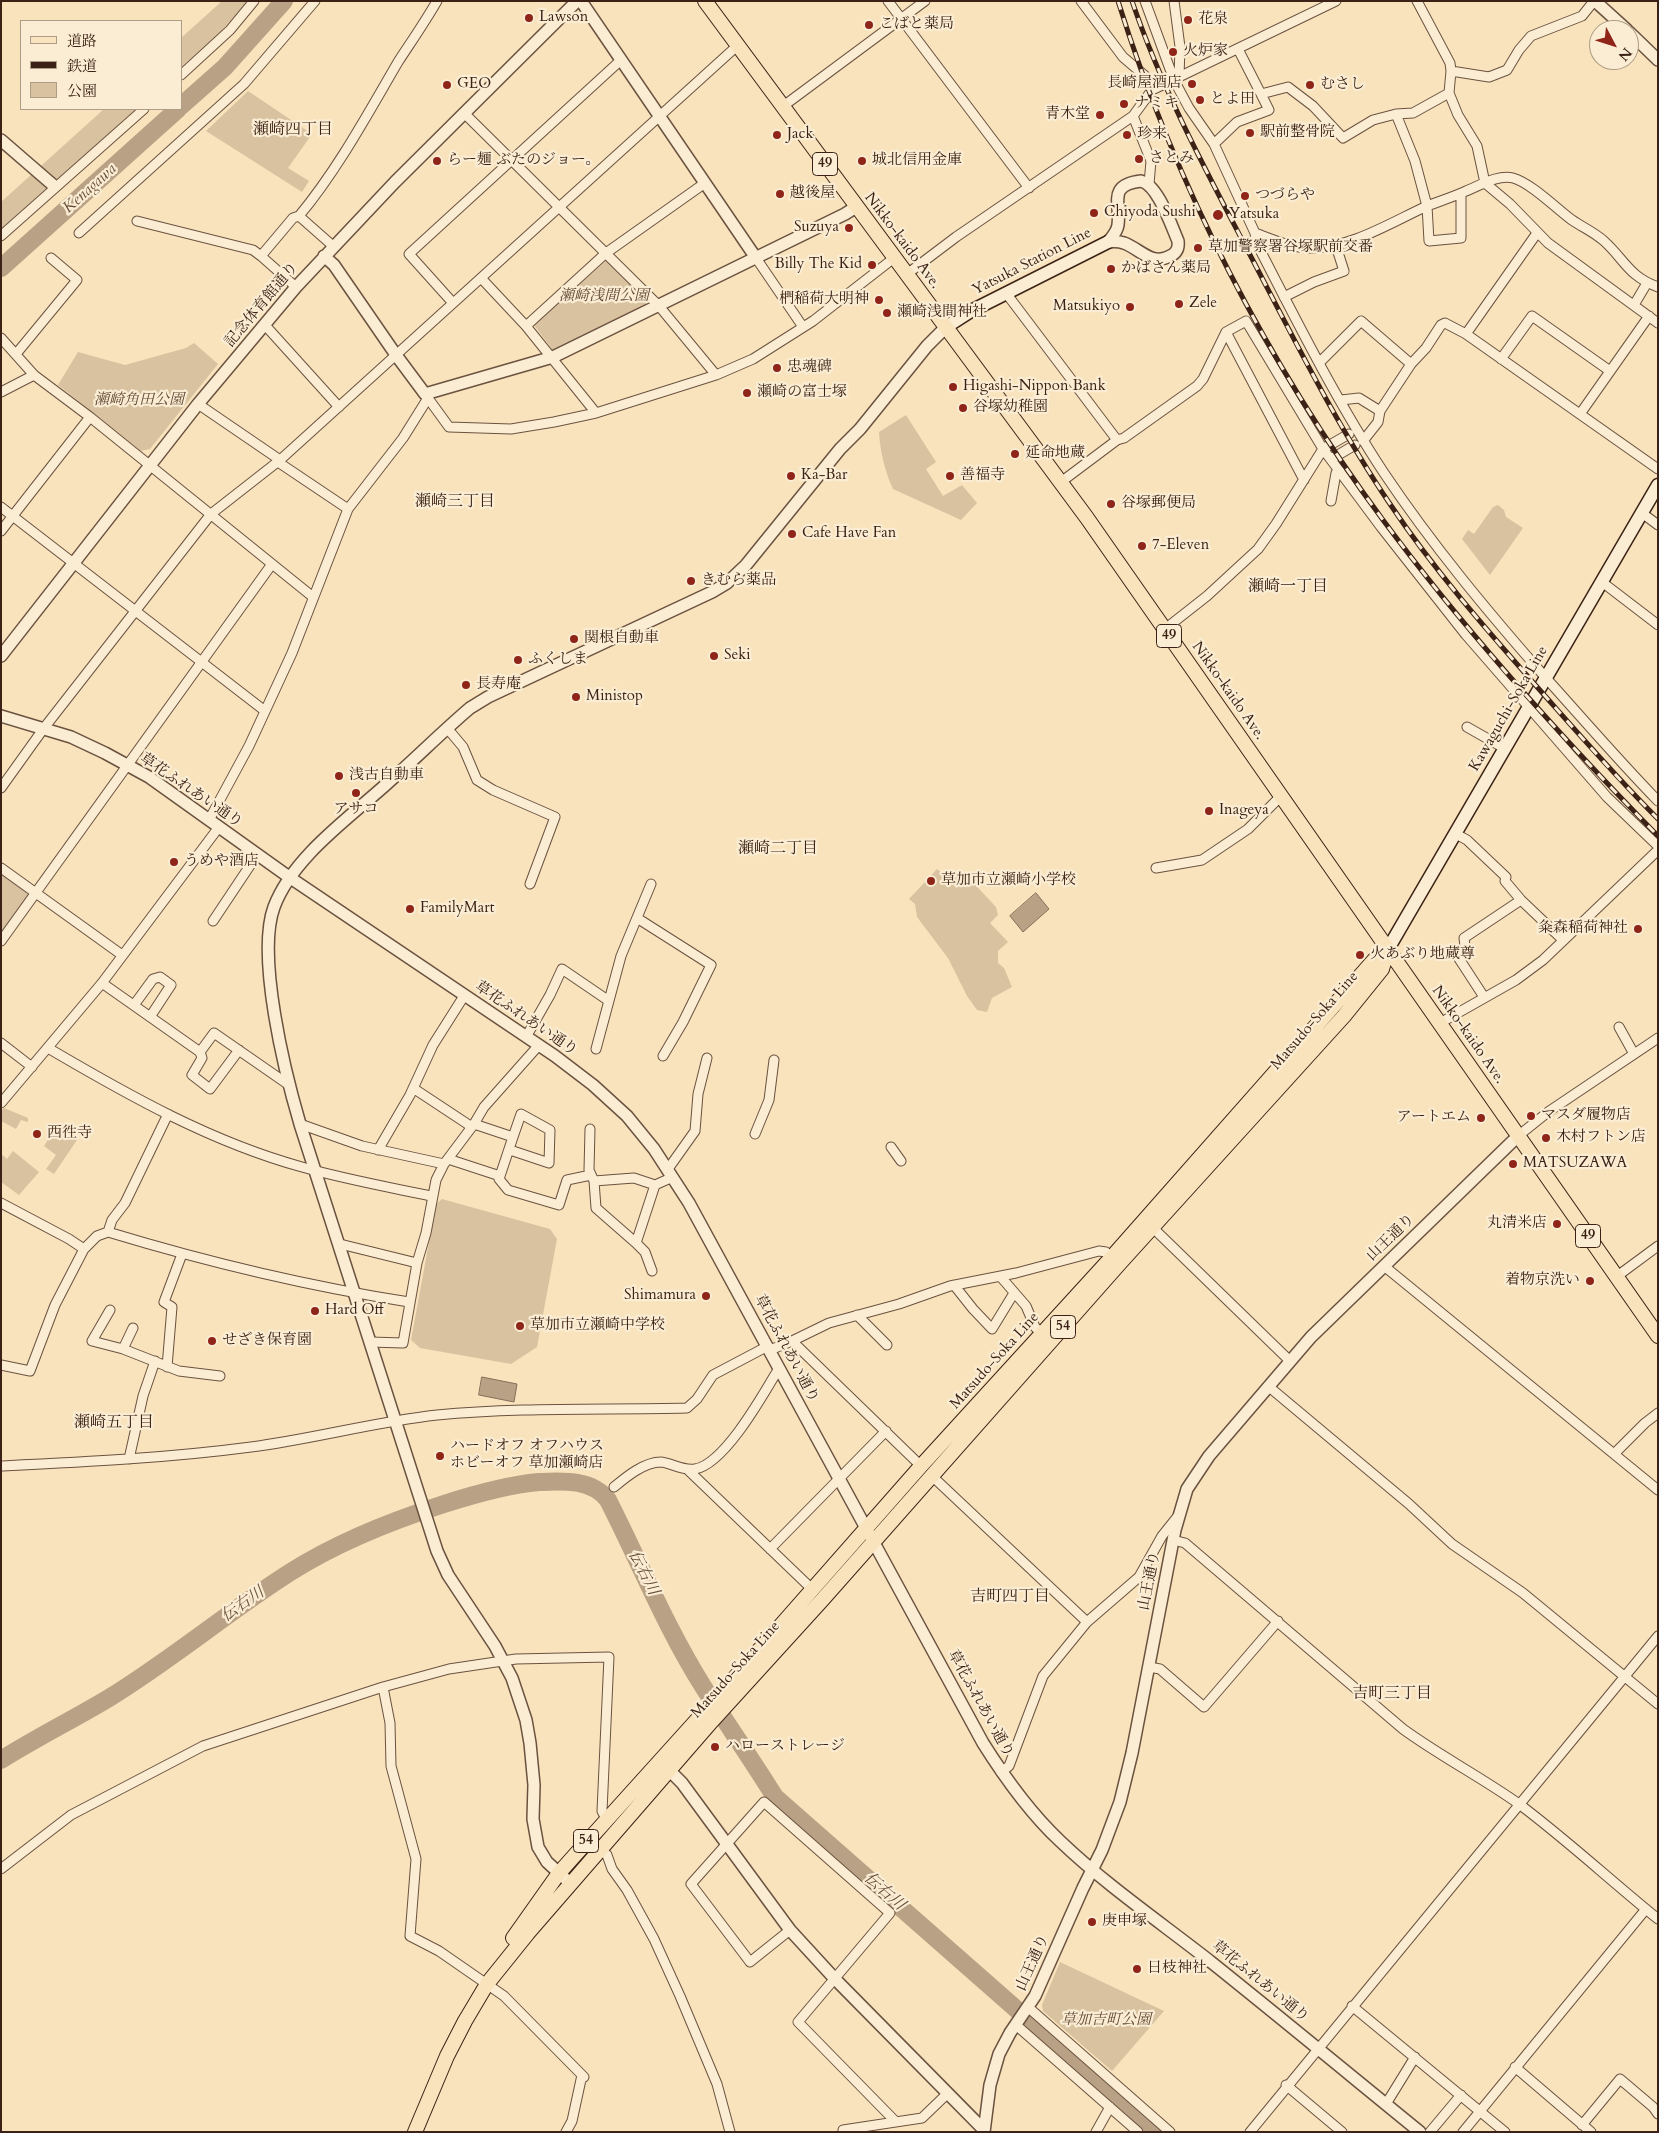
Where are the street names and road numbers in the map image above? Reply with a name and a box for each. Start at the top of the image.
road number: 49 [812,152,838,175]
street label: Nikko-kaido Ave. [860,189,944,293]
street label: Yatsuka Station Line [969,224,1095,300]
street label: 記念体育館通り [221,259,303,351]
road number: 49 [1156,624,1182,648]
street label: Nikko-kaido Ave. [1187,638,1269,744]
street label: Kawaguchi-Soka Line [1466,643,1552,775]
street label: 草花ふれあい通り [136,750,246,832]
street label: Matsudo-Soka Line [1267,968,1363,1074]
street label: 草花ふれあい通り [471,978,581,1060]
street label: Nikko-kaido Ave. [1427,982,1509,1088]
street label: 山王通り [1363,1211,1419,1265]
road number: 49 [1576,1224,1600,1248]
street label: 草花ふれあい通り [750,1292,822,1406]
street label: Matsudo-Soka Line [947,1309,1043,1413]
road number: 54 [1050,1315,1076,1338]
street label: 山王通り [1135,1550,1165,1612]
street label: Matsudo-Soka Line [688,1618,784,1722]
street label: 草花ふれあい通り [943,1647,1017,1761]
road number: 54 [574,1830,598,1852]
street label: 山王通り [1013,1932,1053,1994]
street label: 草花ふれあい通り [1208,1937,1312,2027]

